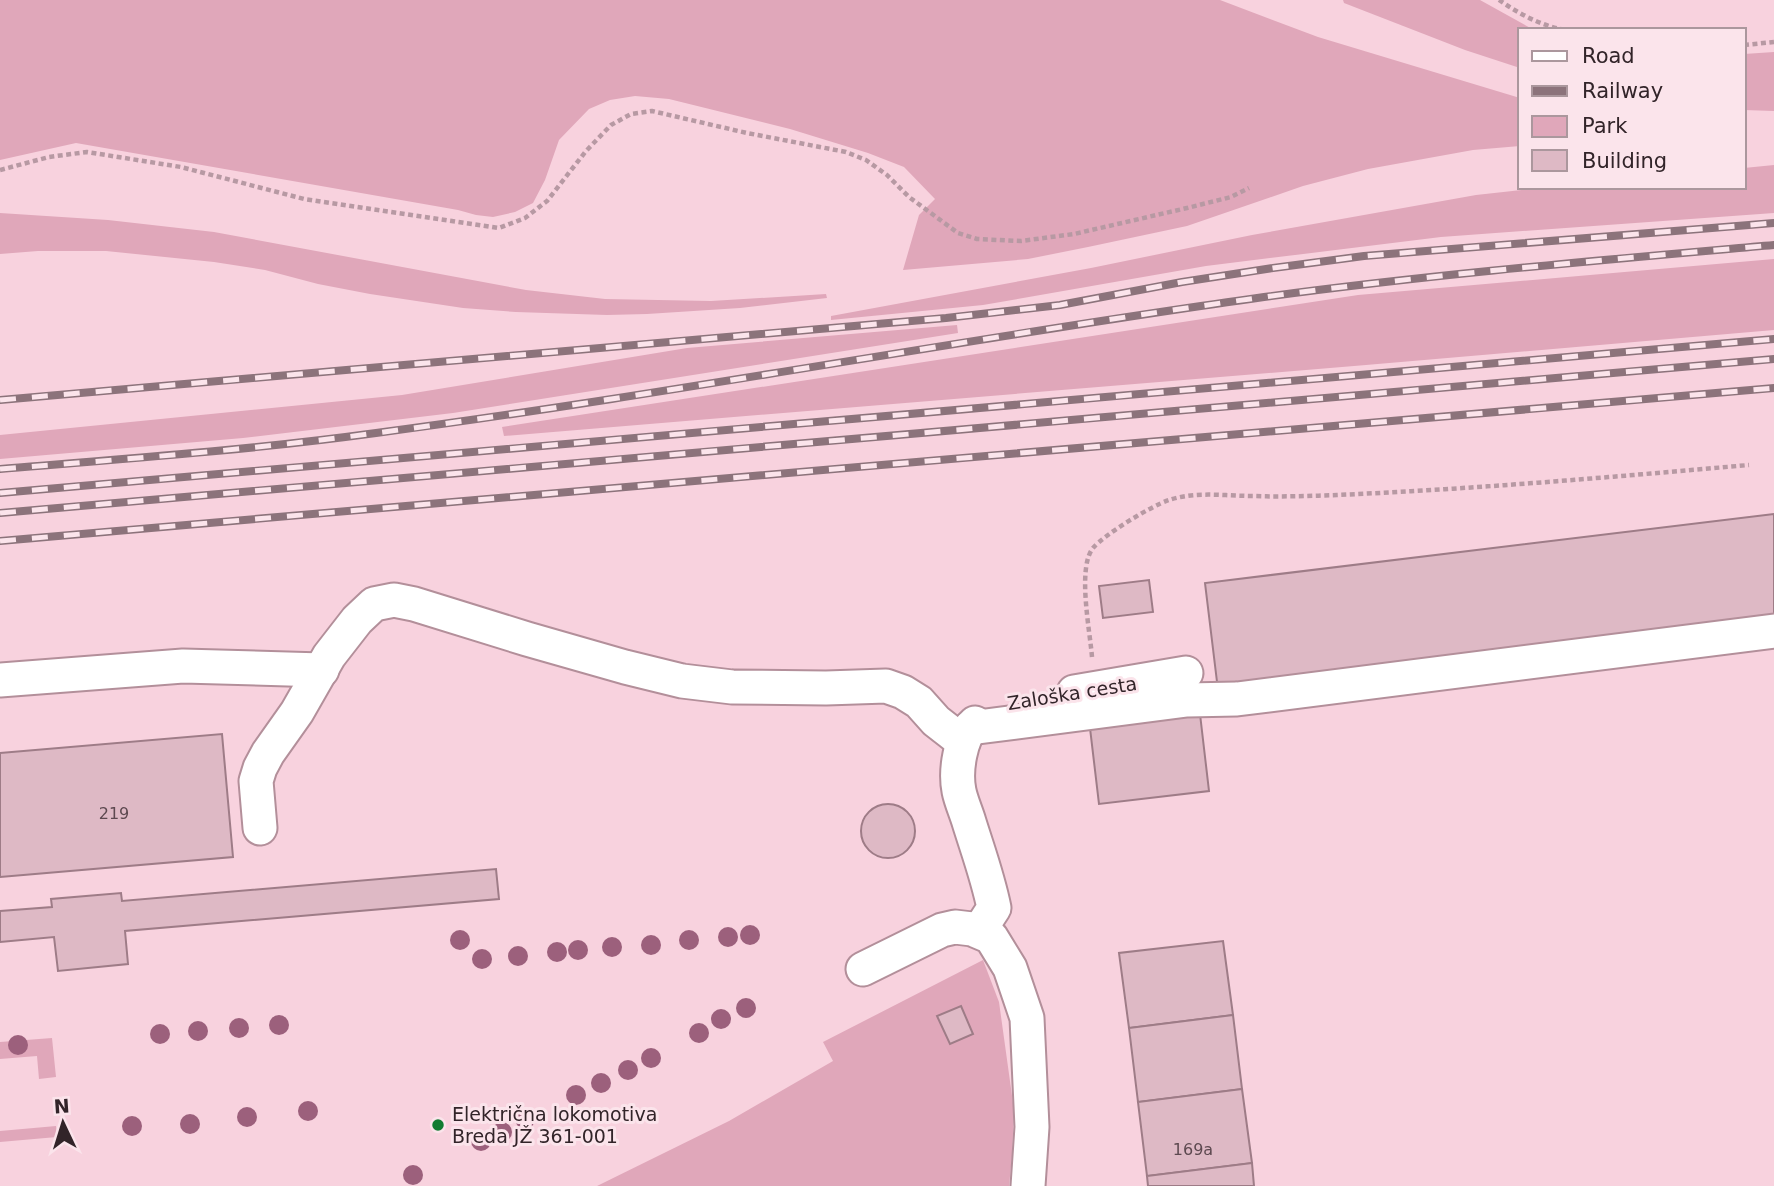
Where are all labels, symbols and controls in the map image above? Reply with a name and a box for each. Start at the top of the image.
legend [1518,28,1746,189]
text: Road [1582,44,1635,68]
text: Railway [1582,79,1663,103]
text: Park [1582,114,1628,138]
text: Building [1582,149,1667,173]
street label: Zaloška cesta [1006,672,1138,714]
house number: 219 [99,804,129,823]
north arrow [28,1088,98,1158]
text: N [53,1095,71,1118]
place label: Električna lokomotiva Breda JŽ 361-001 [452,1103,657,1147]
marker: Električna lokomotiva Breda JŽ 361-001 [430,1117,446,1133]
house number: 169a [1173,1140,1213,1159]

